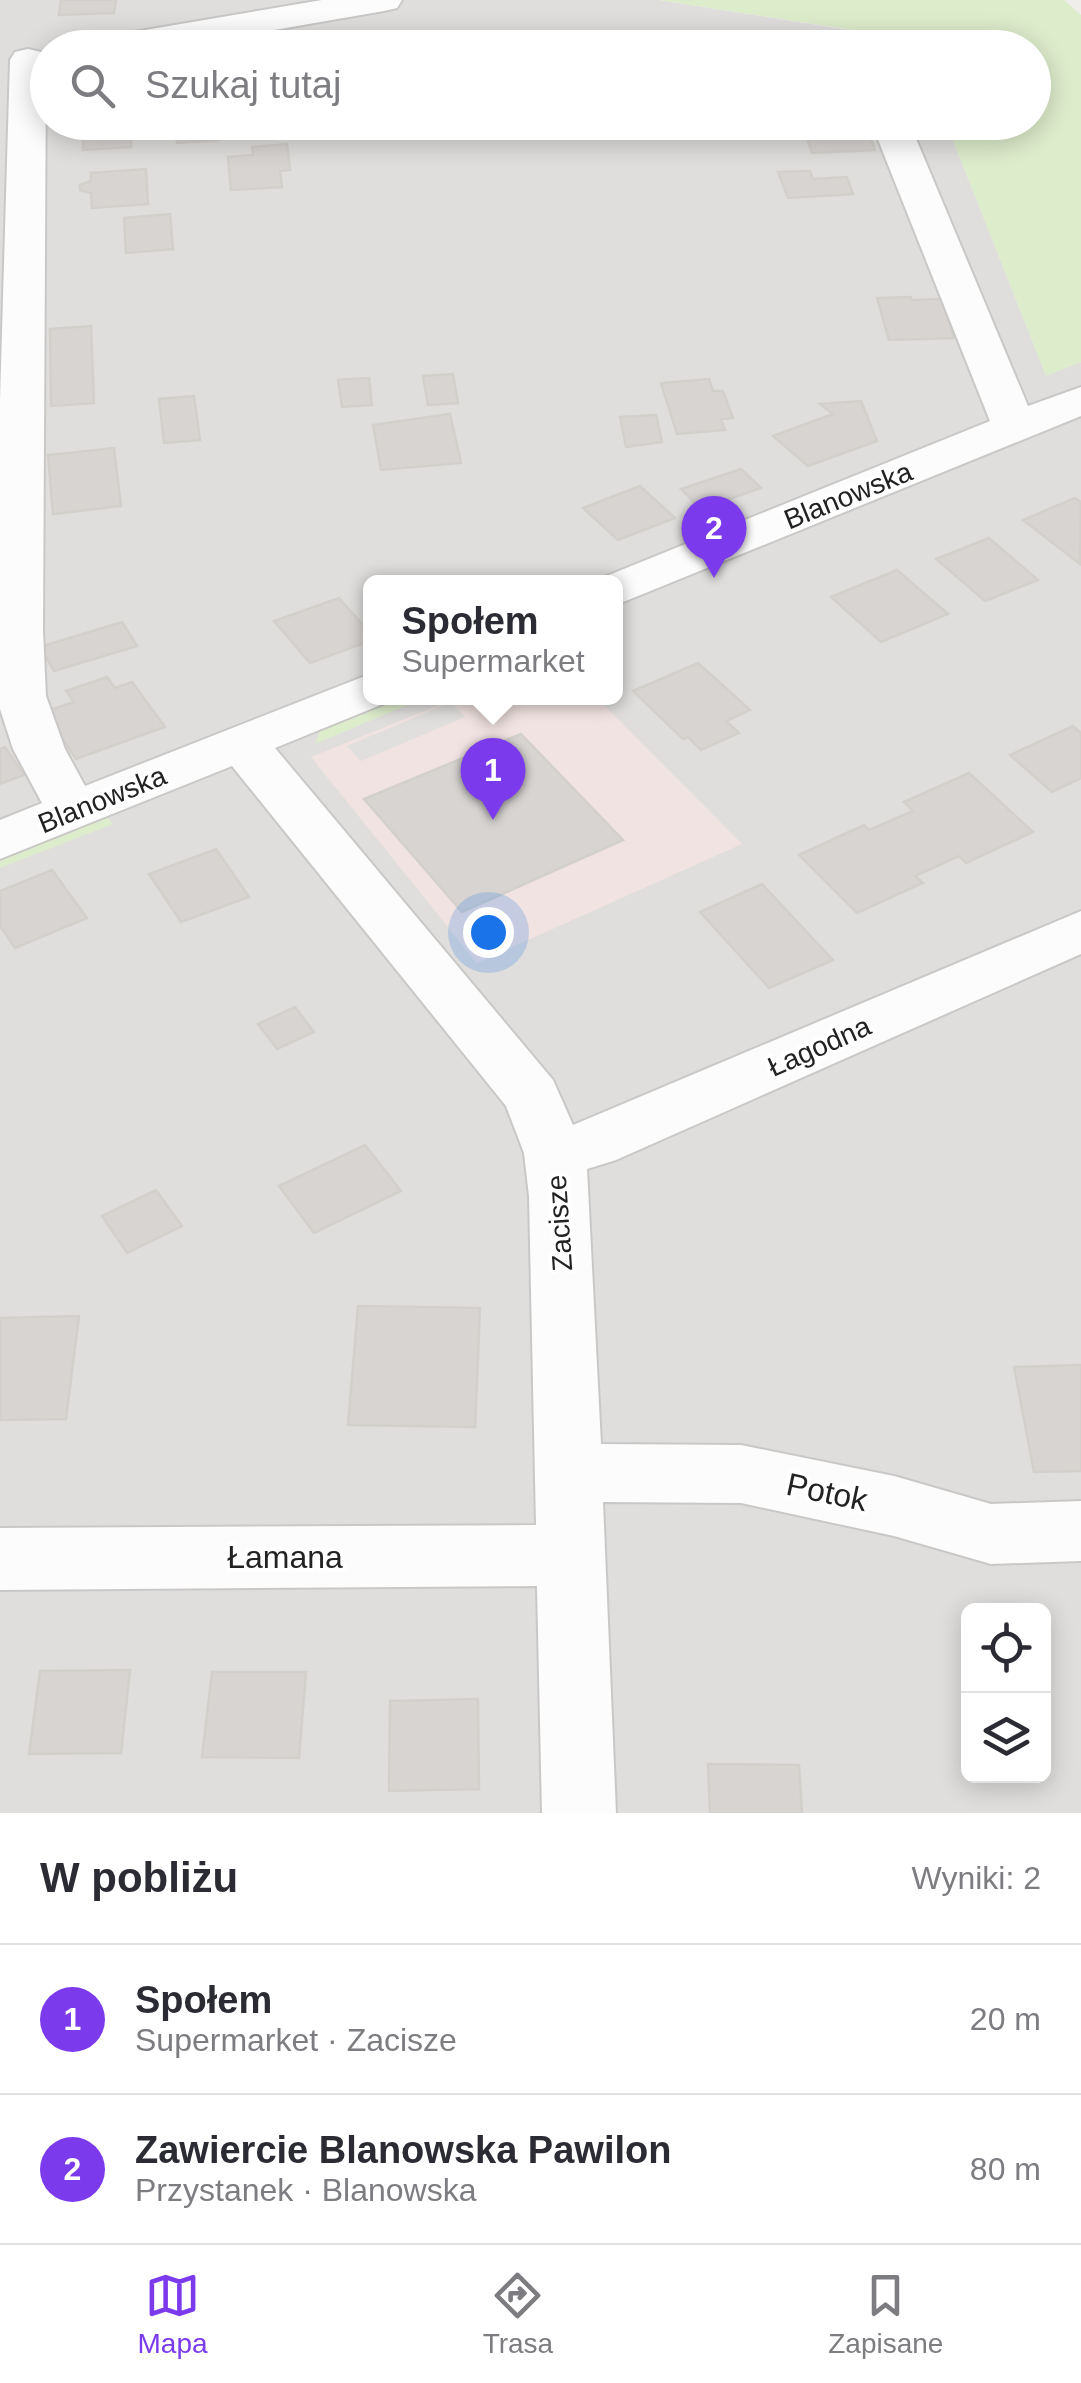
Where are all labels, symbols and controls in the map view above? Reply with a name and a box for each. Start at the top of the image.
search box [30,30,1051,140]
icon: search [65,58,120,113]
text: Szukaj tutaj [145,64,341,106]
street label: Blanowska [780,456,917,535]
pin: 2 [682,496,746,578]
popup [363,575,623,705]
text: Społem [401,600,539,642]
text: Supermarket [401,643,585,679]
pin: 1 [460,738,526,820]
street label: Blanowska [34,760,171,839]
your location [463,907,514,958]
street label: Łagodna [763,1010,876,1083]
street label: Zacisze [541,1174,578,1272]
street label: Potok [783,1466,872,1518]
street label: Łamana [227,1539,343,1575]
map controls [961,1603,1051,1783]
button: locate [961,1603,1051,1693]
button: layers [961,1693,1051,1783]
text: W pobliżu [40,1854,238,1901]
text: Wyniki: 2 [911,1860,1041,1896]
text: Społem [135,1979,272,2021]
text: 1 [64,2001,81,2037]
text: 20 m [970,2001,1041,2037]
text: Supermarket · Zacisze [135,2022,457,2058]
text: Zawiercie Blanowska Pawilon [135,2129,671,2171]
text: 2 [64,2151,81,2187]
text: 80 m [970,2151,1041,2187]
text: Przystanek · Blanowska [135,2172,476,2208]
tab: Mapa [138,2268,208,2360]
tab: Trasa [483,2268,553,2360]
tab: Zapisane [828,2268,943,2360]

